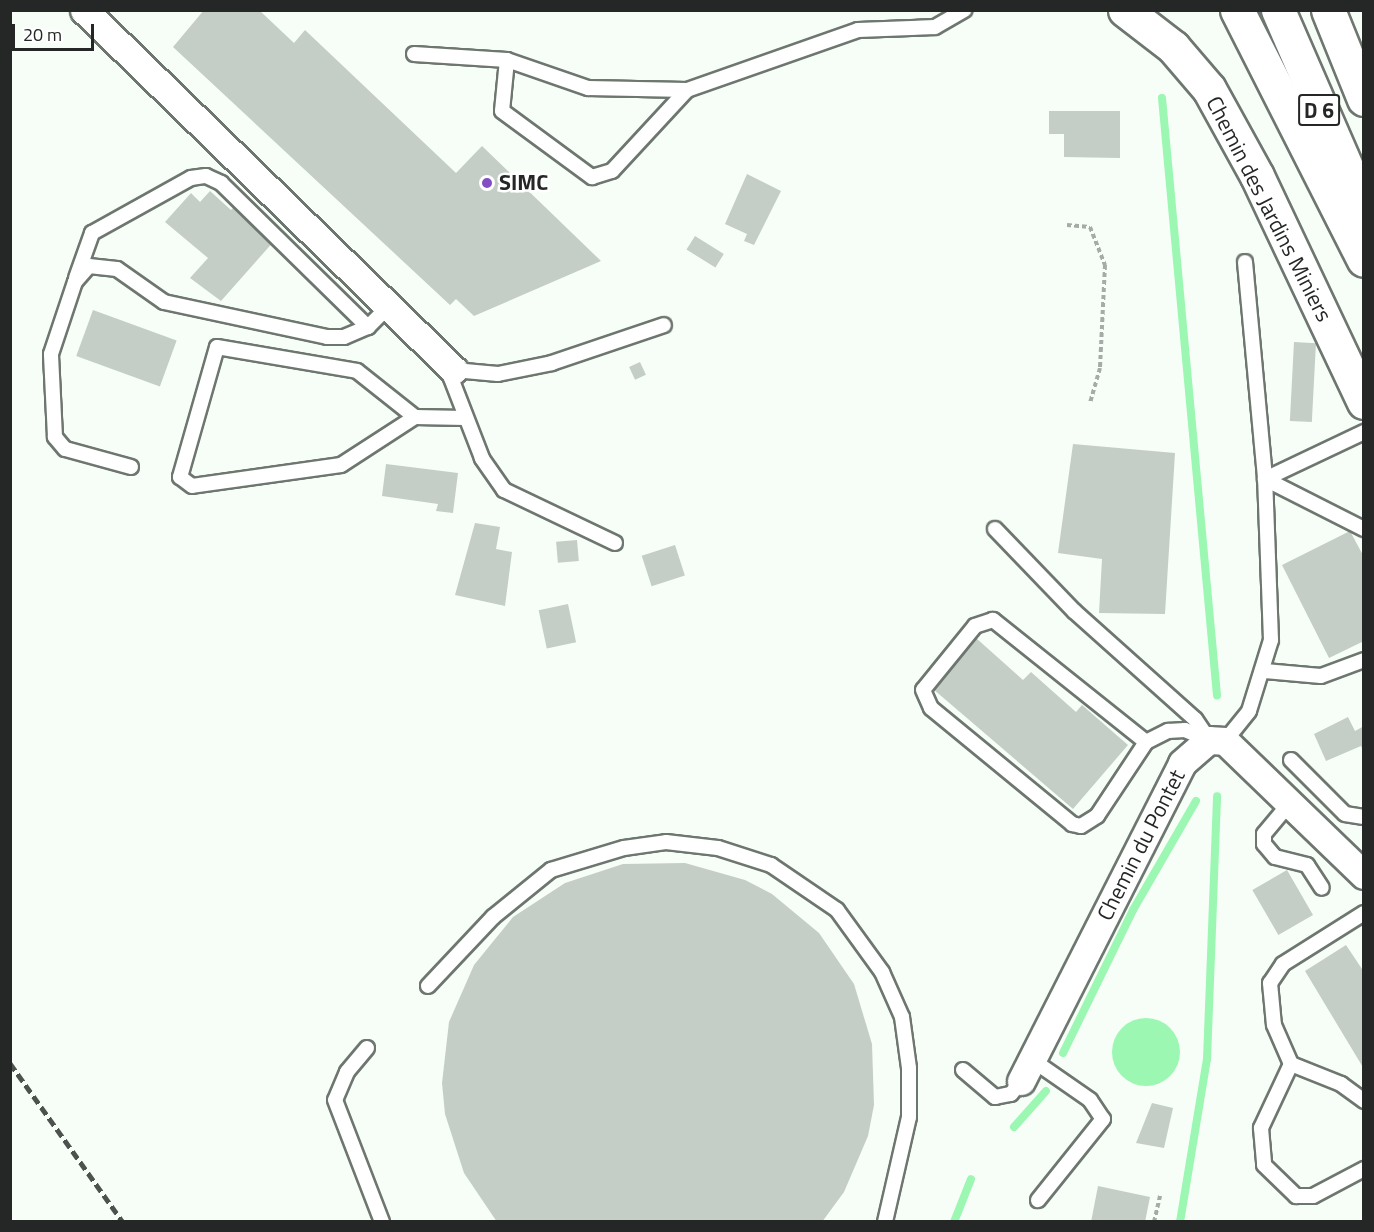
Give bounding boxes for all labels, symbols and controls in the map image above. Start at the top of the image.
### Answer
scale bar [15,12,98,50]
text: 20 m [23,21,62,48]
street label: Chemin des Jardins Miniers [1201,92,1337,326]
road number: D 6 [1298,92,1340,128]
place label: SIMC [499,170,548,196]
marker: SIMC [480,176,494,190]
street label: Chemin du Pontet [1092,765,1190,925]

